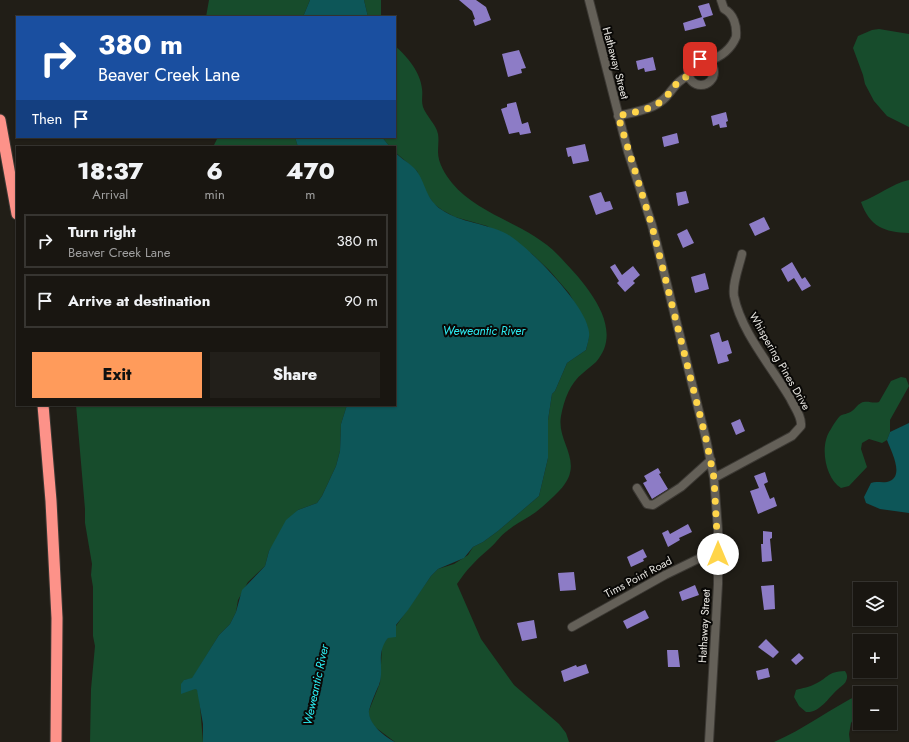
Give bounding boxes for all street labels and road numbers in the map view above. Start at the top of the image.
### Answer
street label: Hathaway Street [599,25,633,101]
street label: Whispering Pines Drive [745,309,815,413]
street label: Tims Point Road [601,552,675,602]
street label: Hathaway Street [694,588,714,663]

